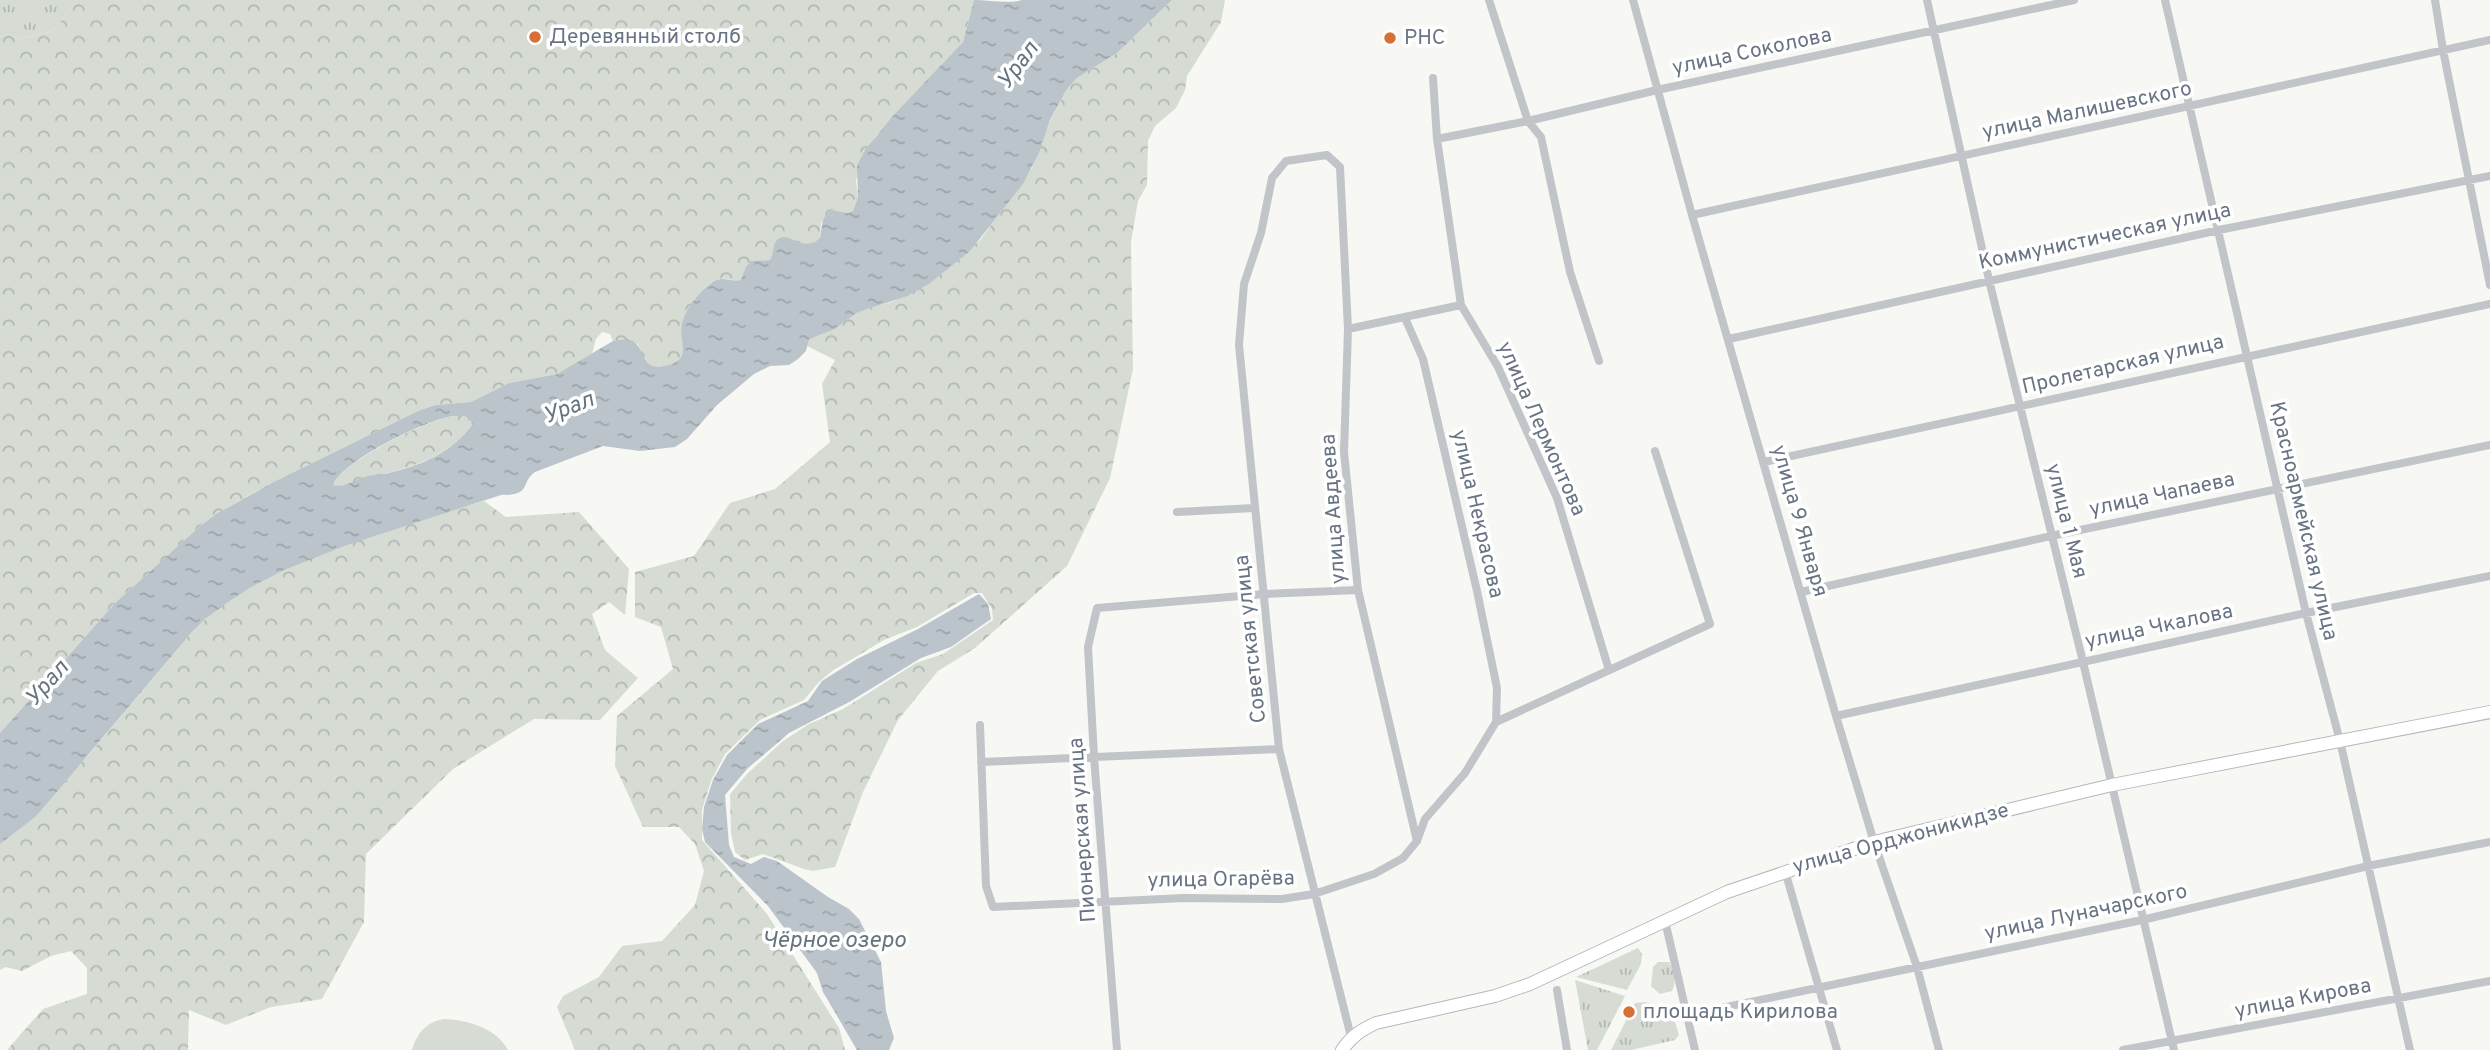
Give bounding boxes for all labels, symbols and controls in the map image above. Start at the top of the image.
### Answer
street label: улица Соколова [1670,22,1834,82]
place label: Деревянный столб [549,24,741,51]
place label: РНС [1404,25,1445,52]
marker: Деревянный столб [527,29,543,45]
marker: РНС [1382,30,1398,46]
water label: Урал [992,36,1047,95]
street label: улица Малишевского [1980,76,2194,146]
street label: Коммунистическая улица [1976,197,2234,277]
street label: Пролетарская улица [2019,329,2227,401]
street label: улица Лермонтова [1490,338,1592,520]
water label: Урал [540,386,599,432]
street label: Красноармейская улица [2262,399,2344,643]
street label: улица Некрасова [1444,427,1510,601]
street label: улица Авдеева [1315,433,1353,585]
street label: улица 9 Января [1764,442,1834,600]
street label: улица 1 Мая [2039,461,2093,581]
street label: улица Чапаева [2087,466,2237,524]
street label: Советская улица [1229,553,1273,725]
street label: улица Чкалова [2083,598,2235,656]
water label: Урал [20,655,77,713]
street label: Пионерская улица [1063,737,1103,923]
street label: улица Орджоникидзе [1790,797,2012,881]
street label: улица Огарёва [1147,865,1295,895]
street label: улица Луначарского [1982,878,2190,948]
water label: Чёрное озеро [762,927,906,956]
street label: улица Кирова [2232,973,2374,1025]
place label: площадь Кирилова [1643,999,1838,1026]
marker: площадь Кирилова [1621,1004,1637,1020]

